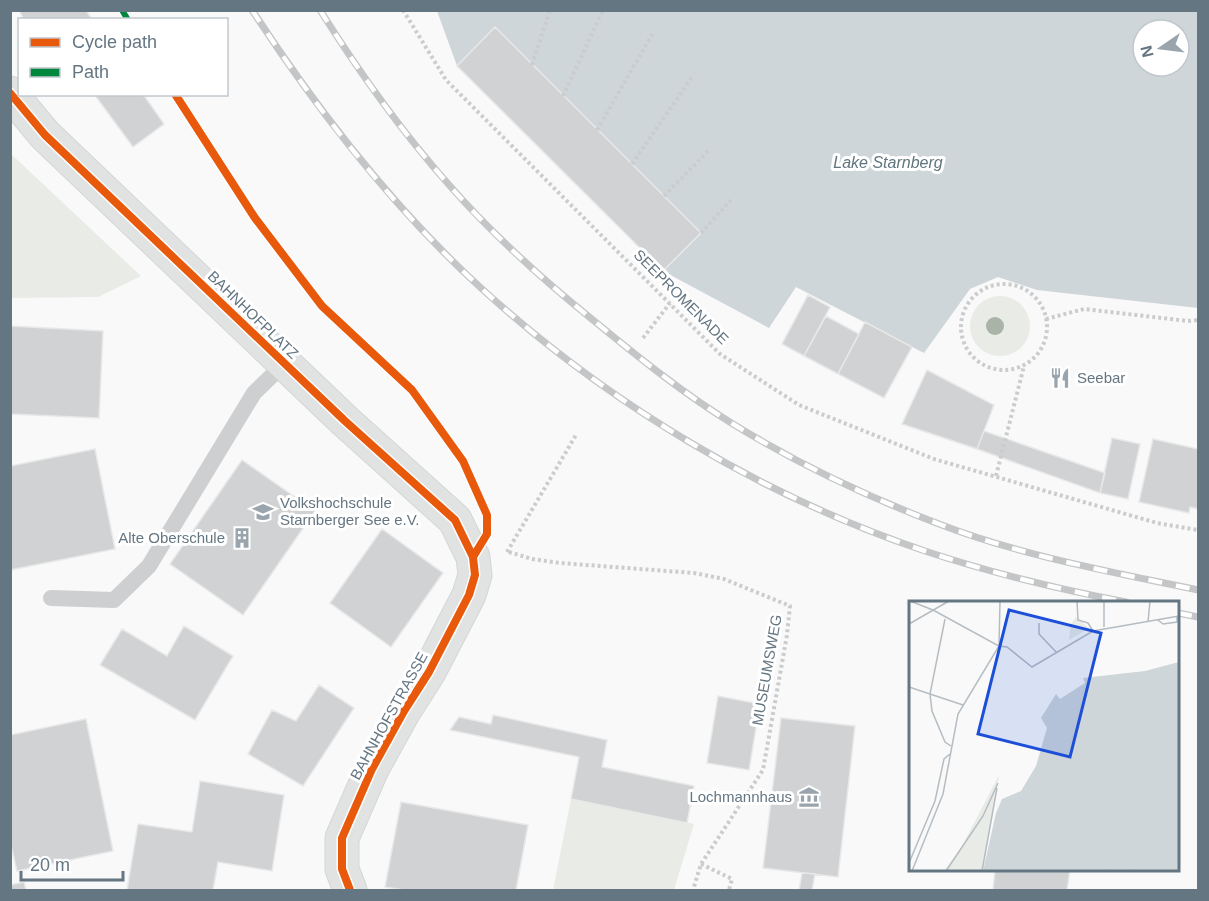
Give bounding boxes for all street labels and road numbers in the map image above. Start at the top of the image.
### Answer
street label: SEEPROMENADE [631,246,732,347]
street label: BAHNHOFPLATZ [205,267,302,362]
street label: MUSEUMSWEG [748,613,785,727]
street label: BAHNHOFSTRASSE [346,649,431,783]

